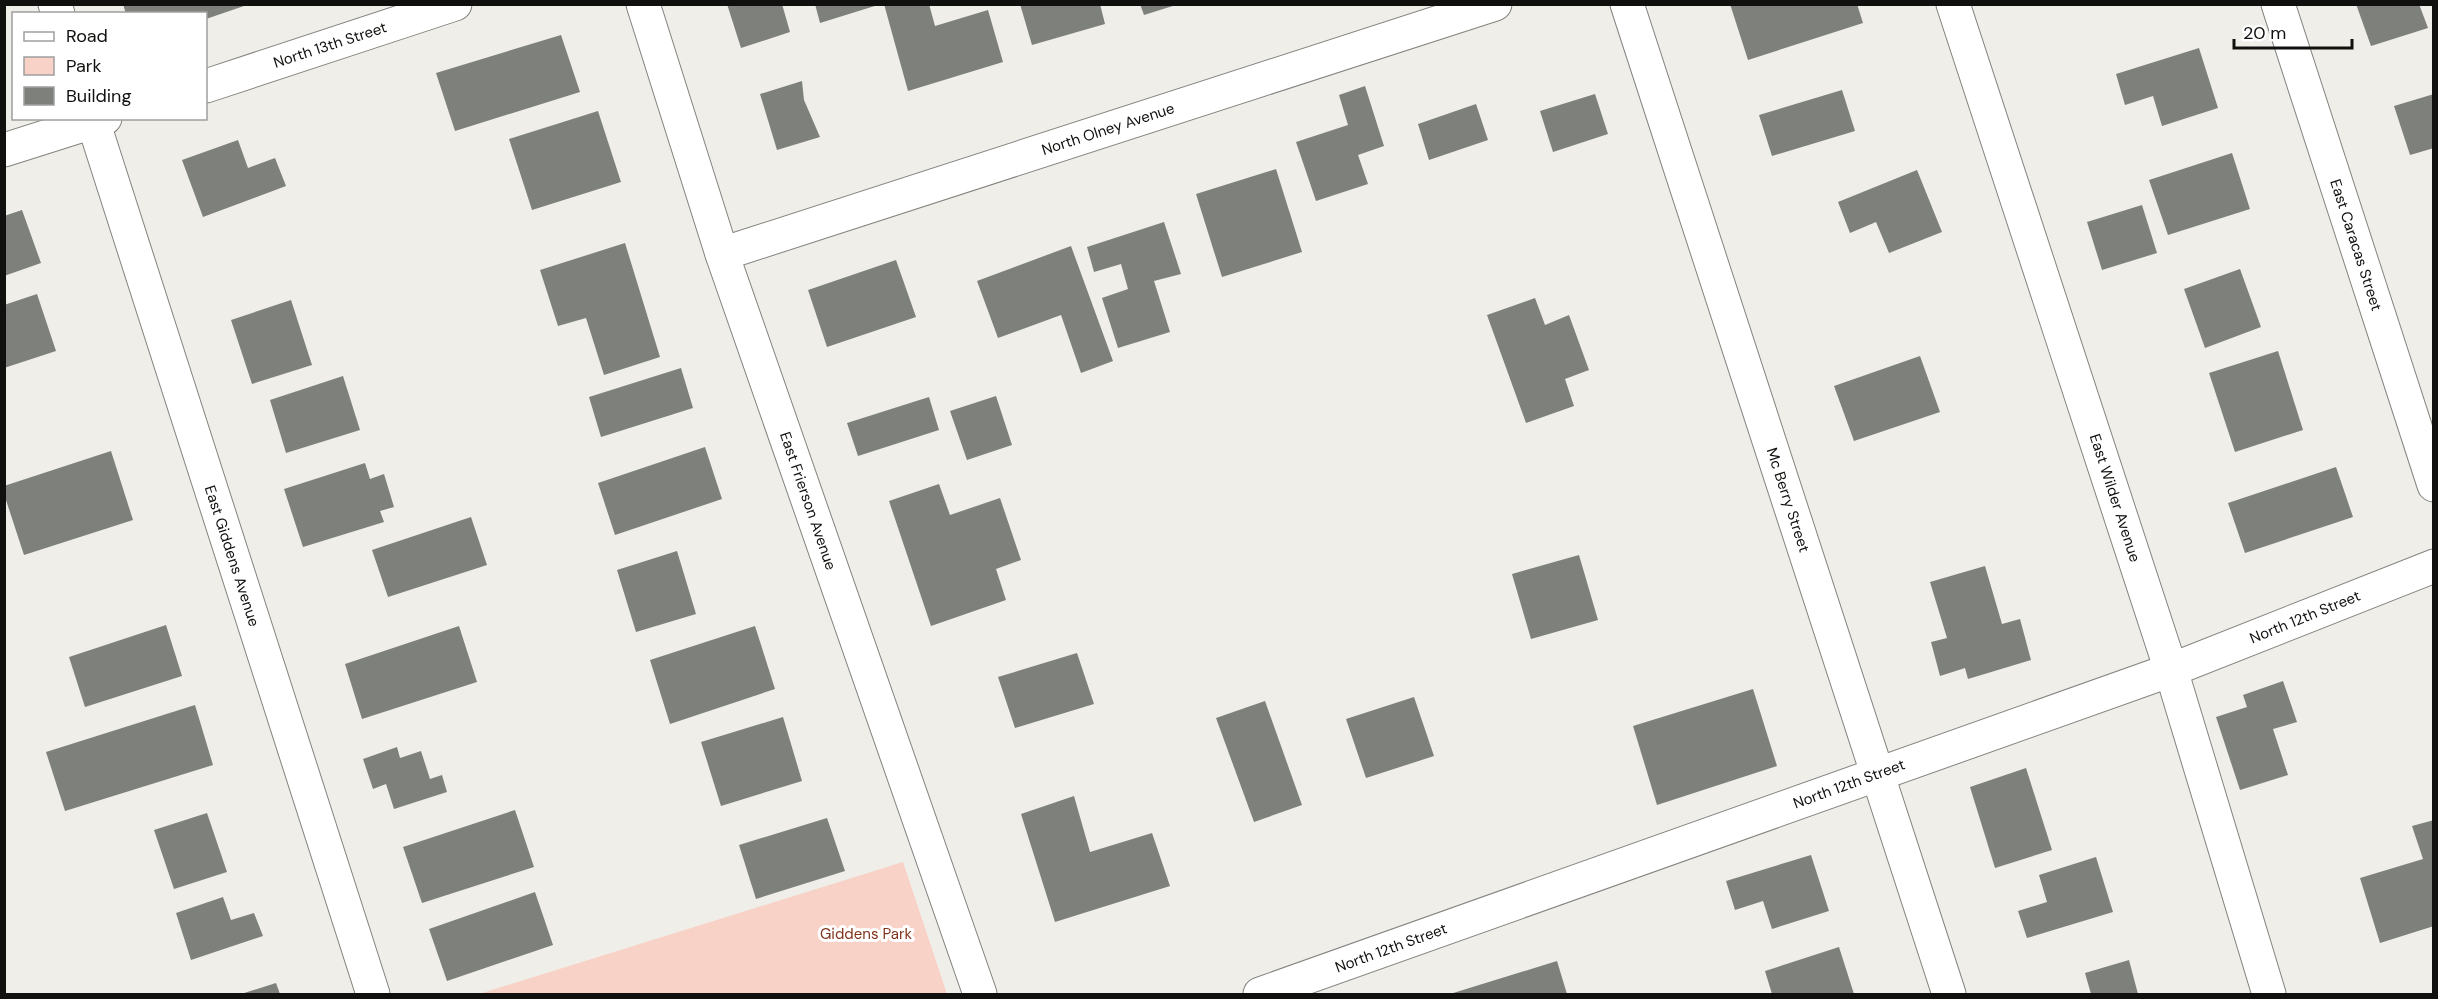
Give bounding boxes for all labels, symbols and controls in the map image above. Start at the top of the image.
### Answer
legend [12,12,207,120]
scale bar [2234,12,2352,50]
street label: North 13th Street [271,17,389,73]
text: 20 m [2243,21,2286,45]
text: Road [66,24,108,48]
text: Park [66,54,102,78]
text: Building [66,84,131,108]
street label: North Olney Avenue [1039,98,1177,160]
street label: East Caracas Street [2325,177,2387,313]
street label: East Frierson Avenue [775,429,841,573]
street label: East Wilder Avenue [2085,431,2145,565]
street label: Mc Berry Street [1762,445,1814,555]
street label: East Giddens Avenue [200,483,264,629]
street label: North 12th Street [2247,586,2363,648]
street label: North 12th Street [1790,754,1908,814]
street label: North 12th Street [1332,918,1450,978]
park label: Giddens Park [820,924,912,944]

